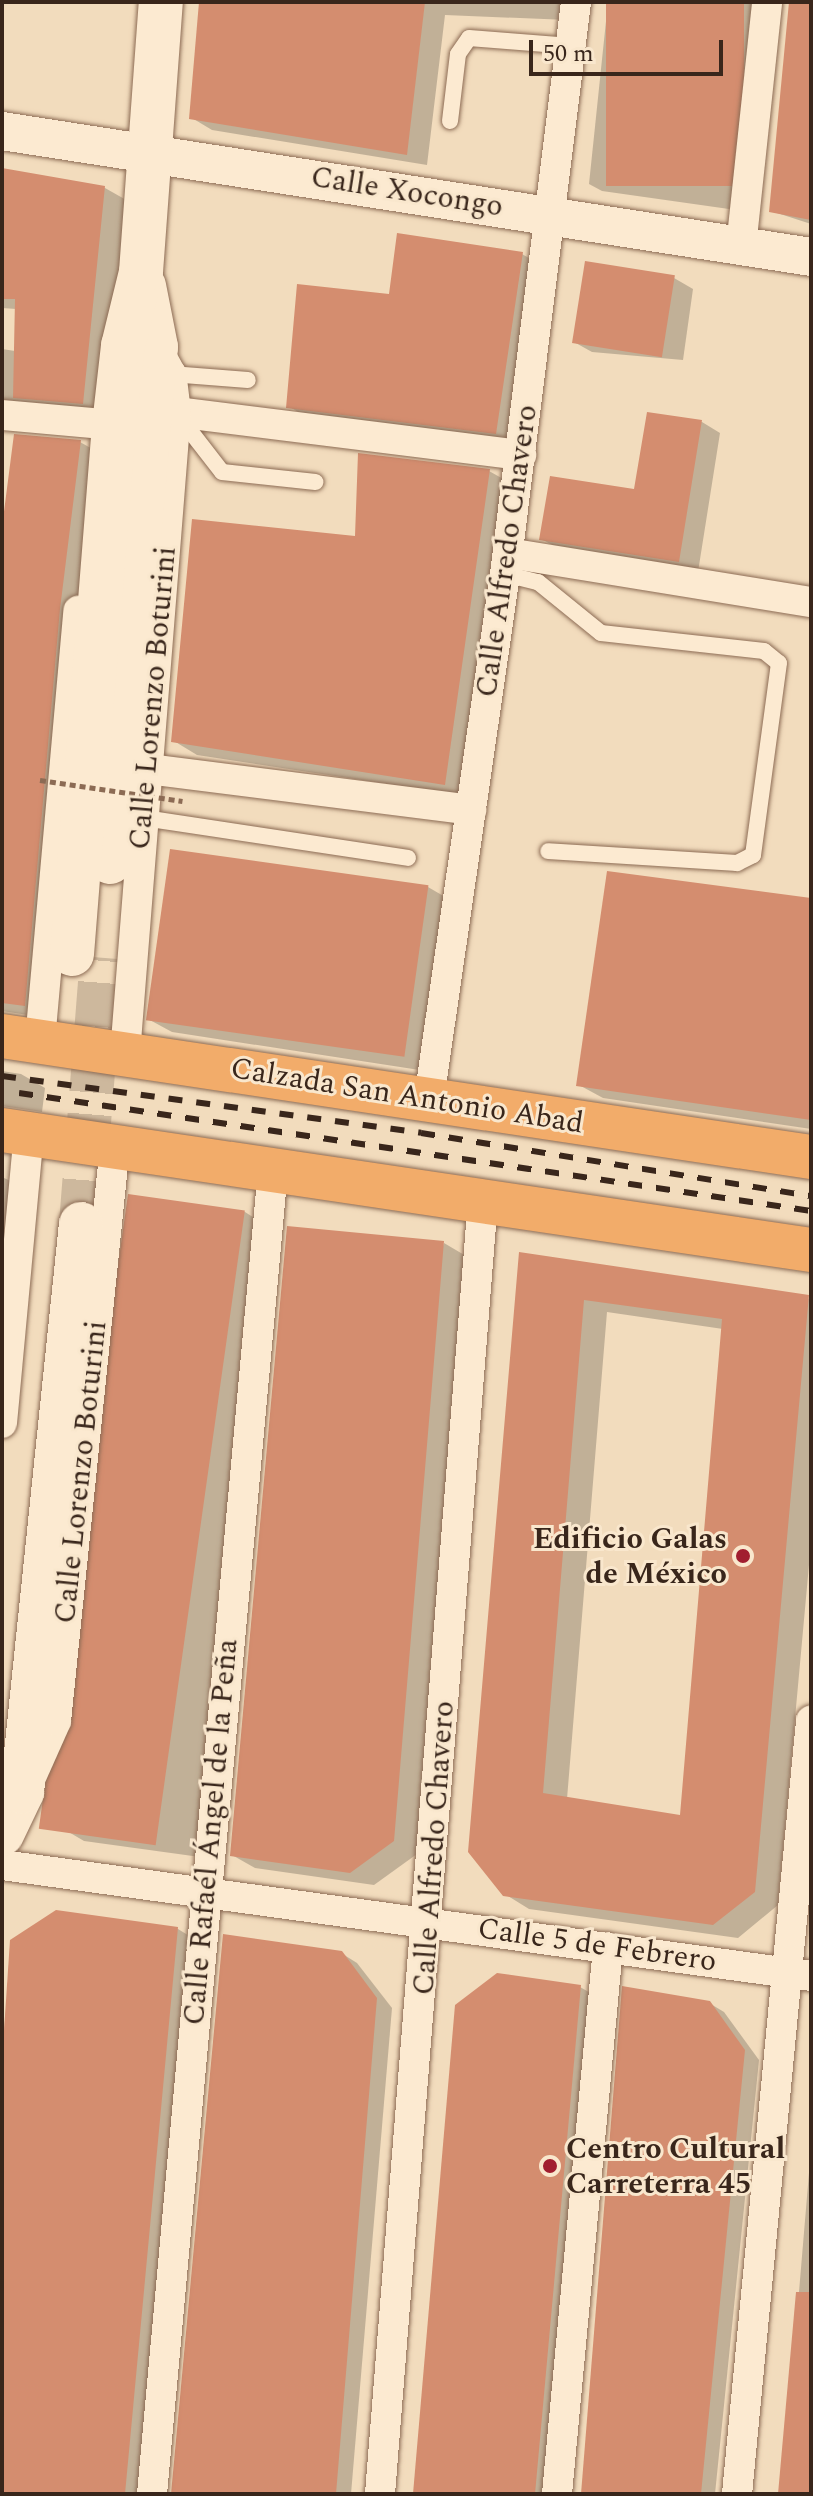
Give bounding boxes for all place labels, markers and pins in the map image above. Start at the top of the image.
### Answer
place label: Edificio Galas de México [533,1521,727,1592]
marker: Edificio Galas de México [734,1547,752,1565]
place label: Centro Cultural Carreterra 45 [566,2131,785,2202]
marker: Centro Cultural Carreterra 45 [541,2157,559,2175]

